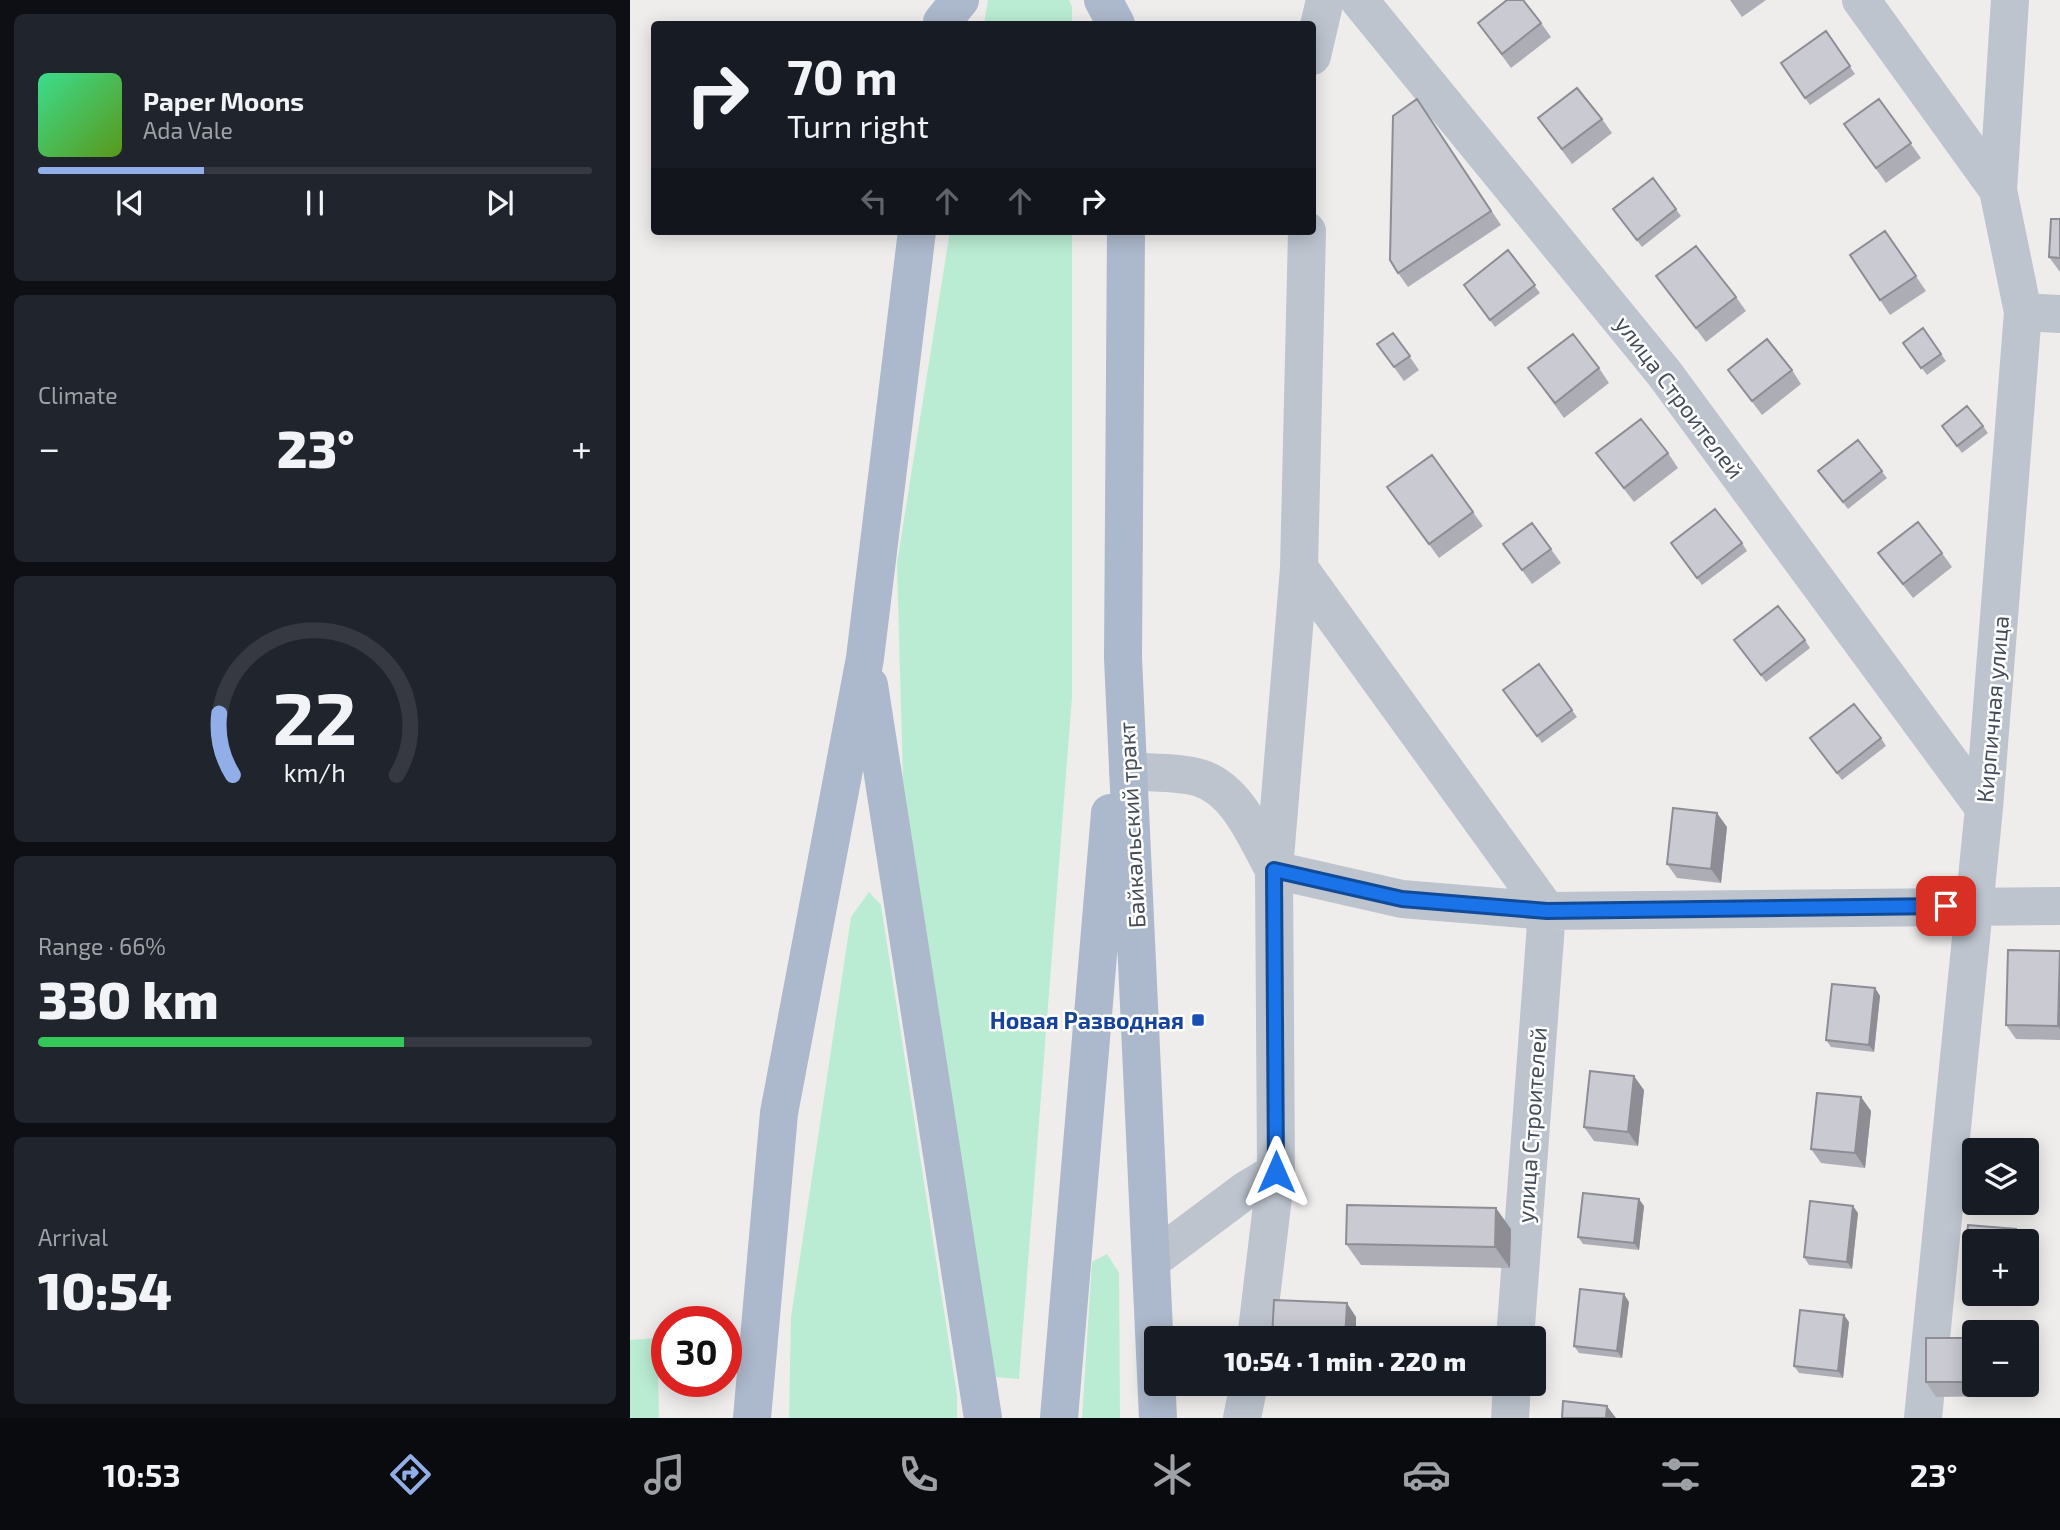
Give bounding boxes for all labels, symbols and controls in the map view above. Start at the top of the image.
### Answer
text: 70 m [787,46,898,105]
icon: right [672,49,763,140]
text: Paper Moons [143,85,304,116]
text: Turn right [787,106,929,144]
text: Ada Vale [143,116,233,144]
icon: left [855,182,893,220]
icon: ahead [928,182,966,220]
icon: ahead [1001,182,1039,220]
icon: right [1074,182,1112,220]
icon: previous [111,184,149,222]
icon: pause [296,184,334,222]
icon: next [481,184,519,222]
street label: улица Строителей [1609,310,1750,484]
text: Climate [38,381,118,409]
text: 23° [277,416,355,478]
text: − [38,424,60,470]
text: + [571,424,592,470]
street label: Кирпичная улица [1970,614,2015,804]
text: 22 [273,672,357,760]
street label: Байкальский тракт [1112,721,1150,929]
text: km/h [284,757,346,787]
pin [1916,876,1976,936]
icon: arrive [1927,887,1965,925]
text: Range · 66% [38,932,166,960]
text: 330 km [38,967,219,1029]
place label: Новая Разводная [990,1006,1184,1034]
marker: Новая Разводная [1190,1012,1206,1028]
street label: улица Строителей [1510,1026,1553,1224]
position arrow [1239,1135,1313,1209]
map controls [1962,1138,2039,1397]
button: layers [1962,1138,2039,1215]
text: Arrival [38,1223,108,1251]
button: + [1962,1229,2039,1306]
text: 10:54 [38,1258,172,1320]
speed limit sign: 30 [651,1306,742,1397]
button: − [1962,1320,2039,1397]
text: 10:54 · 1 min · 220 m [1224,1345,1466,1376]
icon: directions [386,1450,435,1499]
icon: music [640,1450,689,1499]
icon: phone [894,1450,943,1499]
icon: climate [1148,1450,1197,1499]
icon: car [1402,1450,1451,1499]
icon: filters [1656,1450,1705,1499]
text: 10:53 [103,1455,181,1493]
text: 23° [1910,1455,1957,1493]

